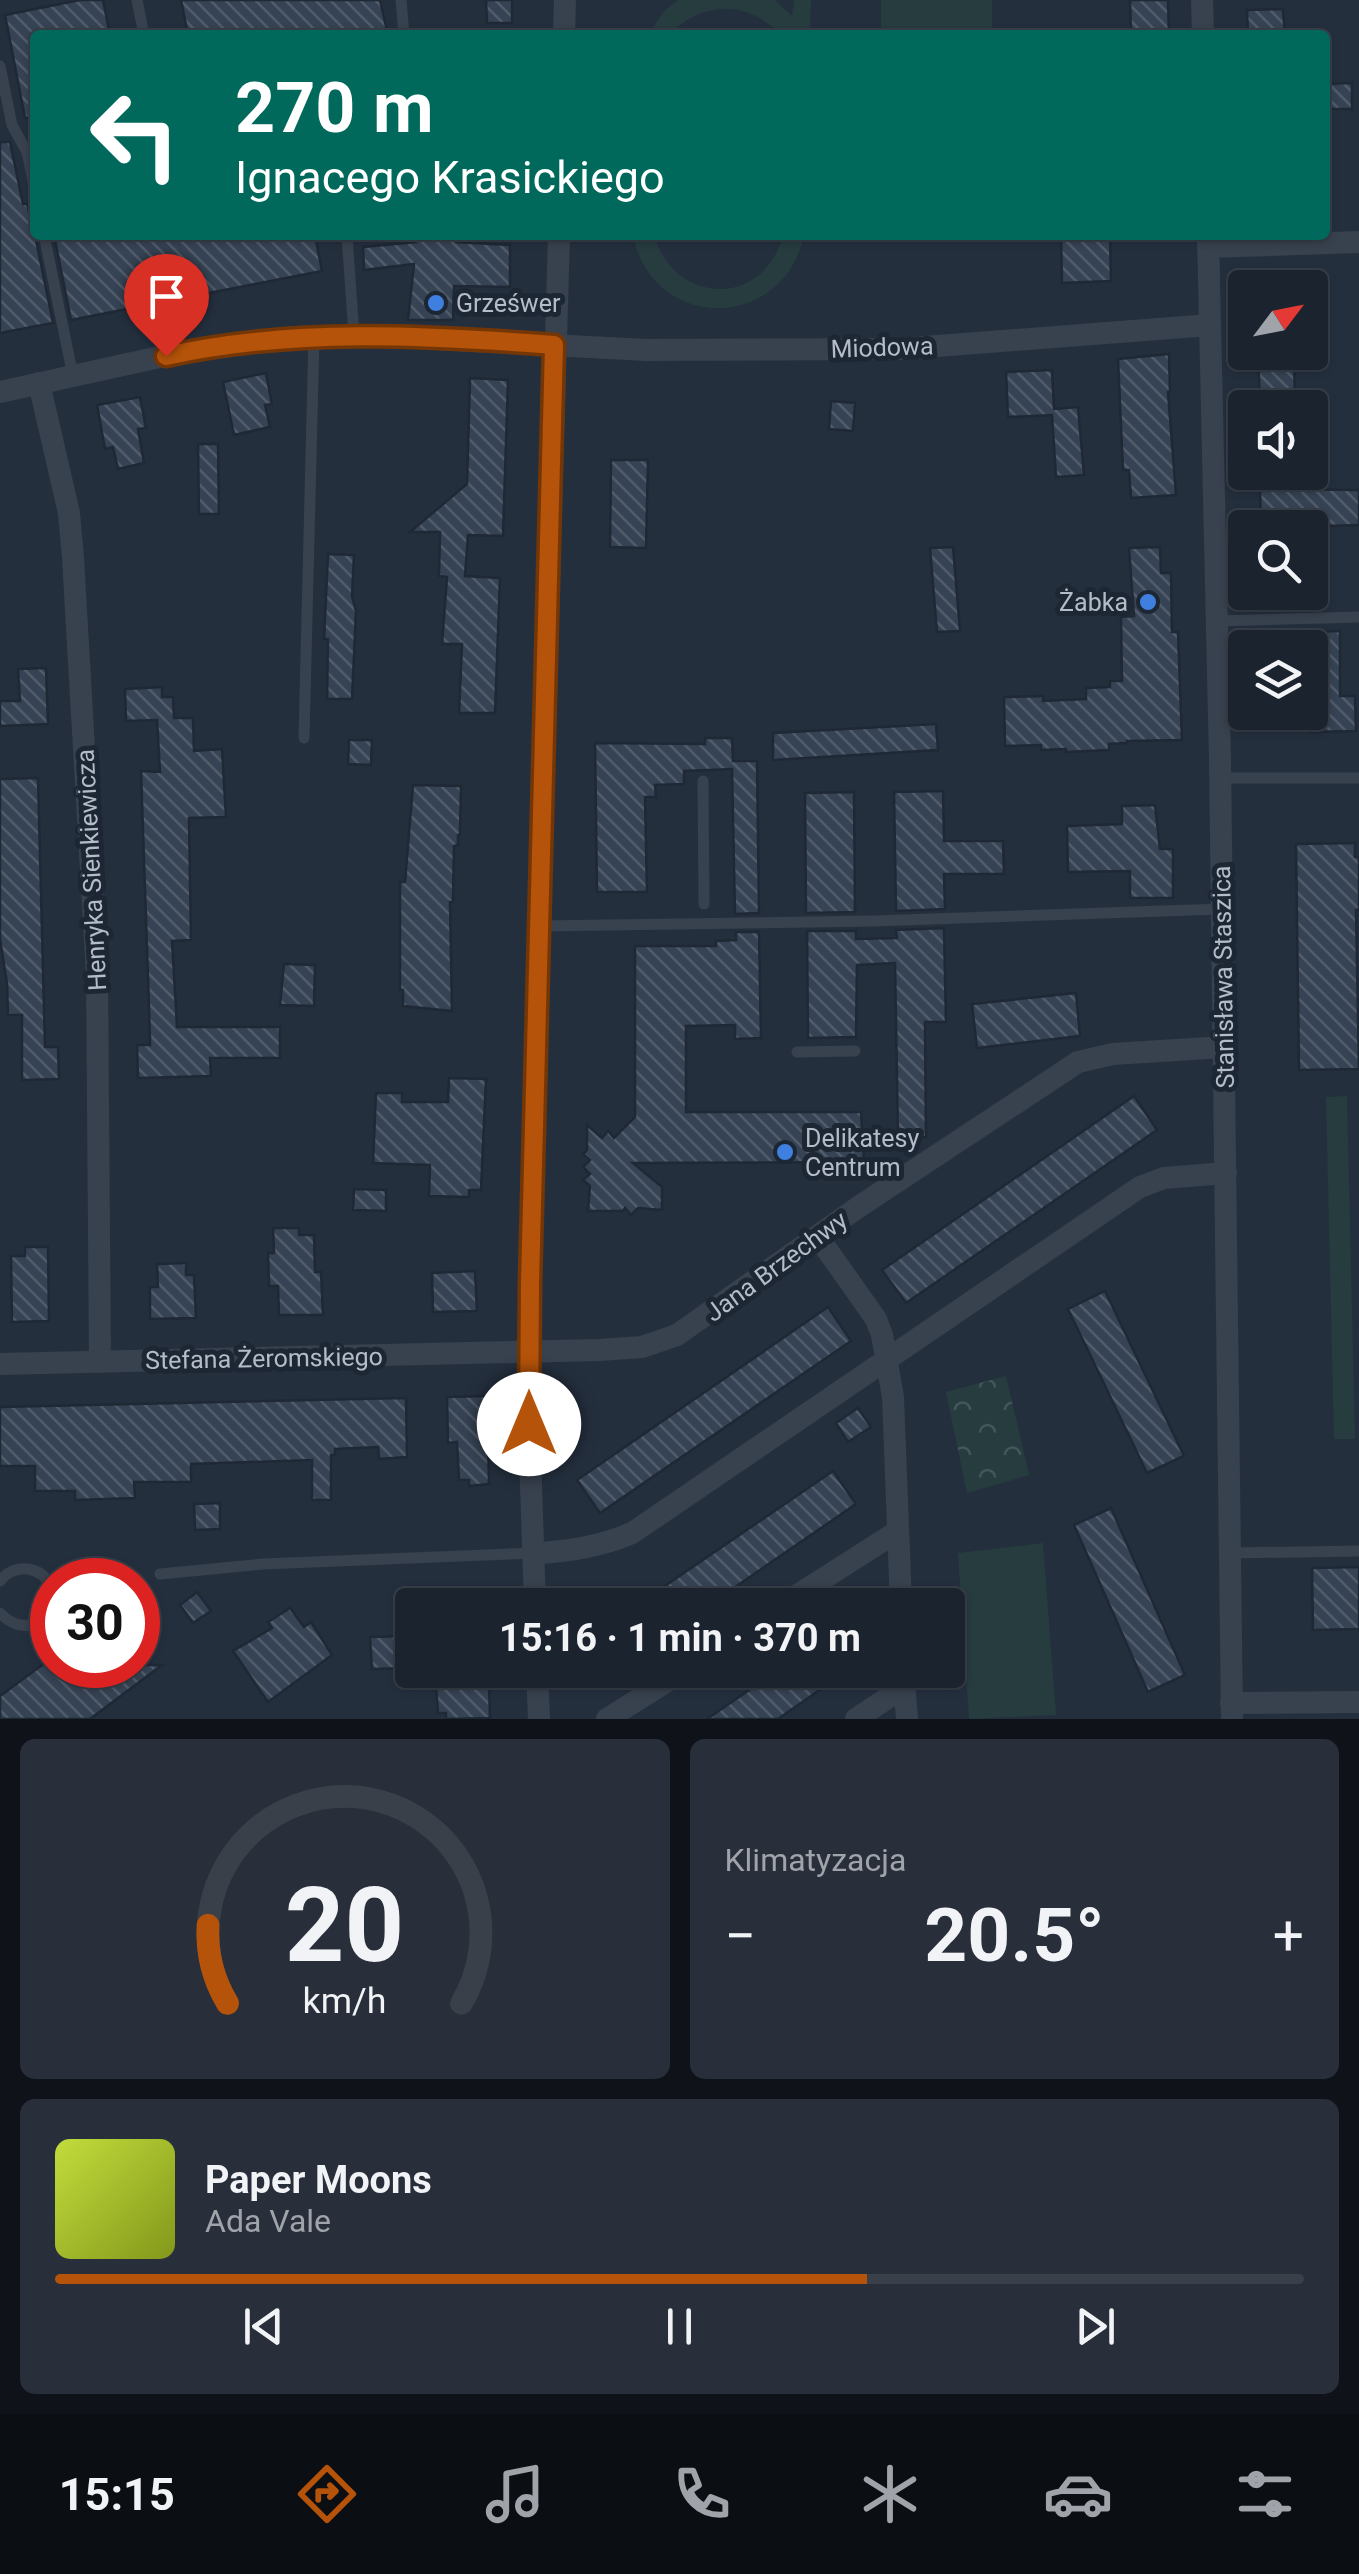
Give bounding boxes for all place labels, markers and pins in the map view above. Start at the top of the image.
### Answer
pin [124,254,209,357]
place label: Grześwer [456,289,561,318]
marker: Grześwer [425,292,447,314]
place label: Żabka [1059,588,1128,617]
marker: Żabka [1137,591,1159,613]
place label: Delikatesy Centrum [805,1124,919,1182]
marker: Delikatesy Centrum [774,1141,796,1163]

